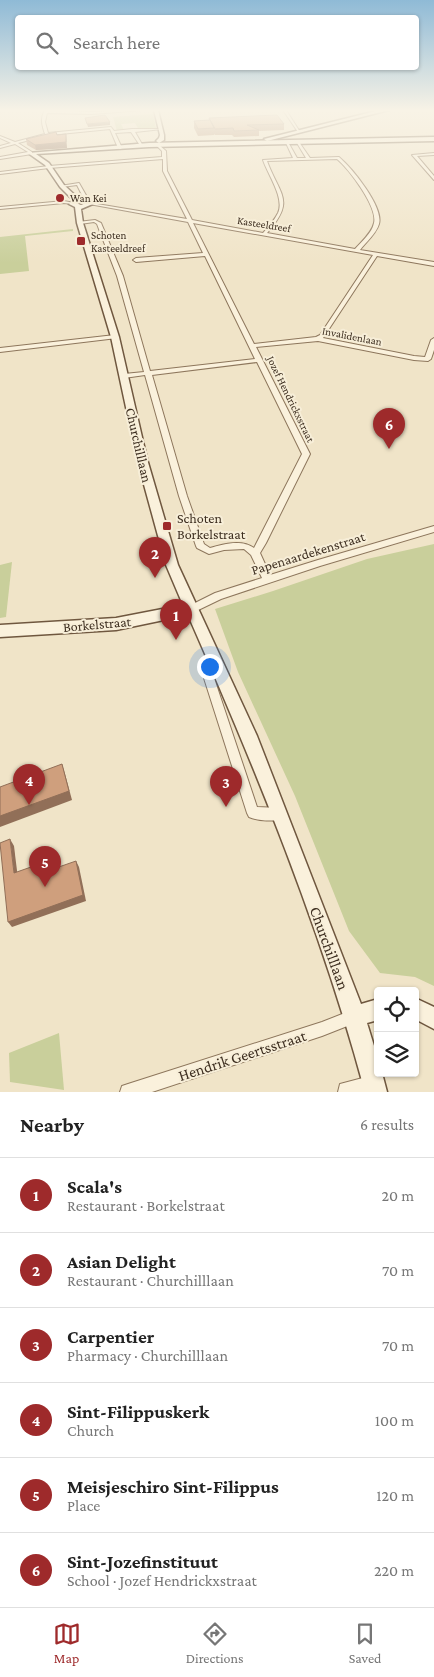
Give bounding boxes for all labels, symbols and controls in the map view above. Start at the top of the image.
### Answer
search box [15,15,419,70]
icon: search [33,29,61,57]
text: Search here [73,32,160,53]
marker: Wan Kei [54,192,66,204]
place label: Wan Kei [70,192,107,204]
street label: Kasteeldreef [236,214,292,234]
place label: Schoten Kasteeldreef [91,229,146,254]
marker: Schoten Kasteeldreef [75,235,87,247]
street label: Invalidenlaan [321,324,383,348]
street label: Jozef Hendrickxstraat [264,353,317,445]
street label: Churchilllaan [123,406,155,484]
pin: 6 [373,408,405,449]
place label: Schoten Borkelstraat [177,510,246,542]
marker: Schoten Borkelstraat [161,520,173,532]
street label: Papenaardekenstraat [249,528,367,578]
pin: 2 [139,537,171,578]
pin: 1 [160,599,192,640]
street label: Borkelstraat [62,613,132,635]
your location [197,654,223,680]
pin: 4 [13,764,45,805]
pin: 3 [210,766,242,807]
pin: 5 [29,846,61,887]
street label: Churchilllaan [307,904,353,992]
map controls [374,987,419,1077]
button: locate [374,987,419,1032]
street label: Hendrik Geertsstraat [176,1027,309,1084]
button: layers [374,1032,419,1077]
text: Nearby [20,1113,84,1137]
text: 6 results [360,1116,414,1133]
text: Scala's [67,1176,122,1197]
text: 1 [33,1187,39,1204]
text: 20 m [381,1187,414,1204]
text: Restaurant · Borkelstraat [67,1197,225,1214]
text: Asian Delight [67,1251,176,1272]
text: 2 [32,1262,40,1279]
text: 70 m [382,1262,414,1279]
text: Restaurant · Churchilllaan [67,1272,234,1289]
text: Carpentier [67,1326,154,1347]
text: 3 [32,1337,40,1354]
text: 70 m [382,1337,414,1354]
text: Pharmacy · Churchilllaan [67,1347,228,1364]
text: Sint-Filippuskerk [67,1401,209,1422]
text: 4 [32,1412,40,1429]
text: 100 m [375,1412,414,1429]
text: Church [67,1422,114,1439]
text: Meisjeschiro Sint-Filippus [67,1476,279,1497]
text: 5 [32,1487,40,1504]
text: 120 m [376,1487,414,1504]
text: Place [67,1497,100,1514]
text: Sint-Jozefinstituut [67,1551,218,1572]
text: 6 [32,1562,40,1579]
text: 220 m [374,1562,414,1579]
text: School · Jozef Hendrickxstraat [67,1572,257,1589]
tab: Map [53,1620,81,1666]
tab: Directions [186,1620,244,1666]
tab: Saved [349,1620,381,1666]

